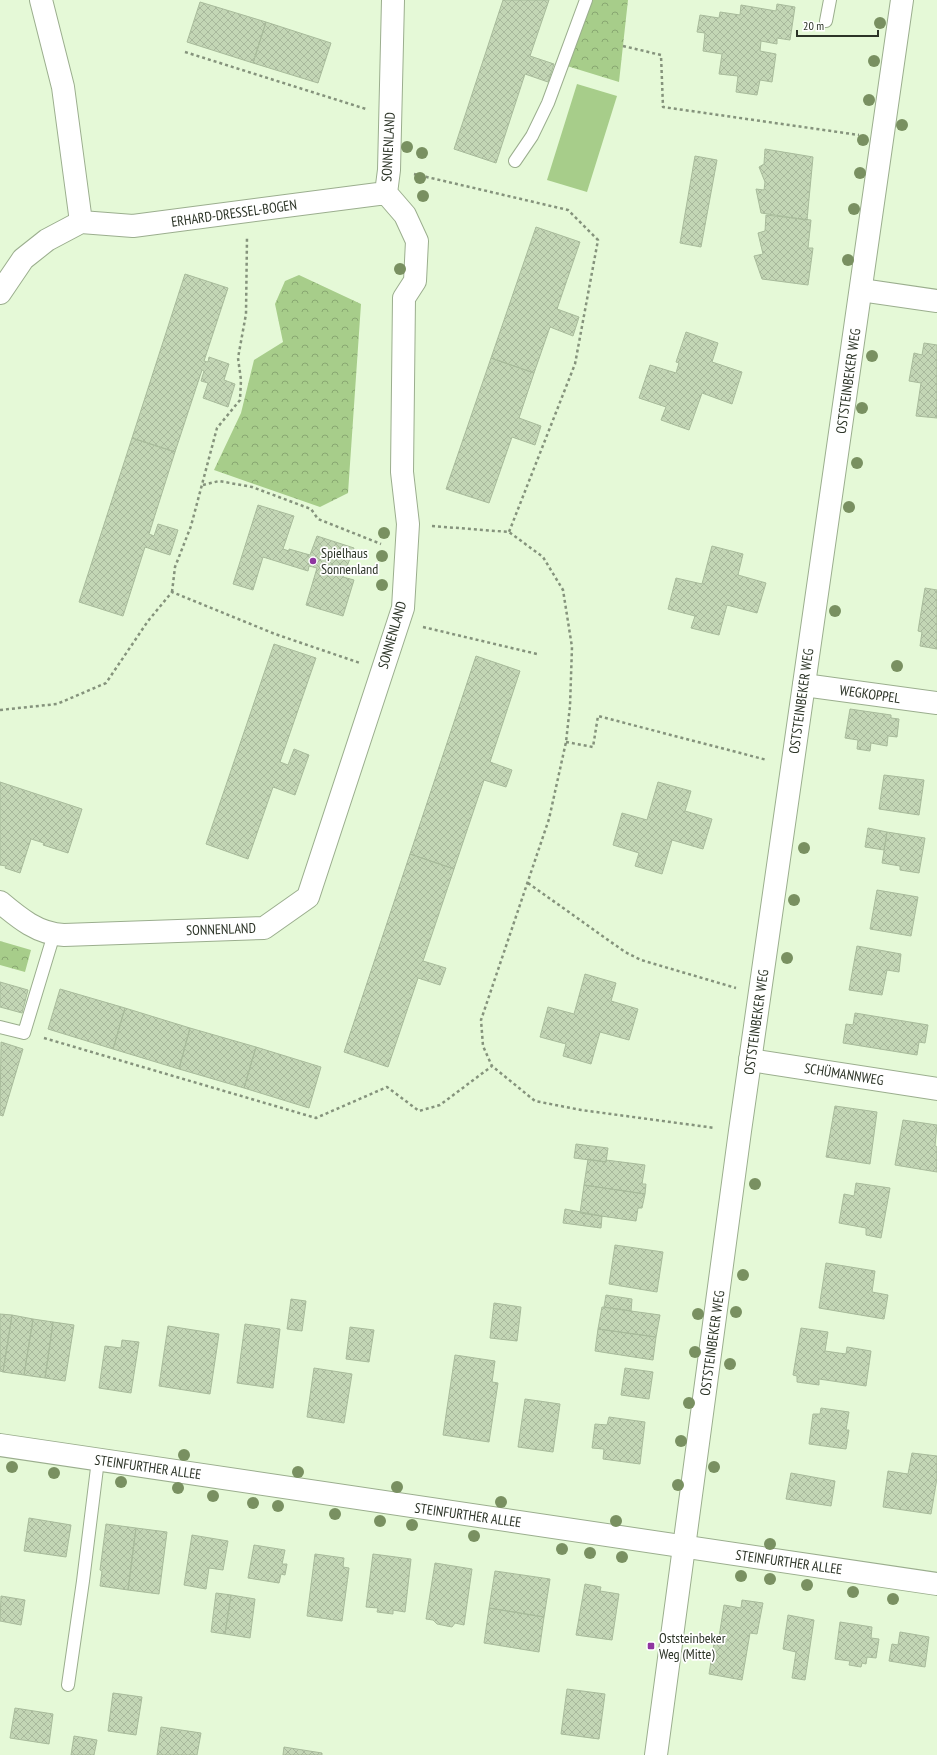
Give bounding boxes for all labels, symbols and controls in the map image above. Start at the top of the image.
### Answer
scale bar [797,12,878,38]
text: 20 m [803,18,824,33]
street label: SONNENLAND [377,112,399,182]
street label: ERHARD-DRESSEL-BOGEN [170,195,298,231]
street label: OSTSTEINBEKER WEG [832,327,864,435]
place label: Spielhaus Sonnenland [321,544,378,578]
marker: Spielhaus Sonnenland [308,556,318,566]
street label: SONNENLAND [374,599,410,671]
street label: OSTSTEINBEKER WEG [785,647,817,755]
street label: WEGKOPPEL [839,681,902,707]
street label: SONNENLAND [186,919,256,939]
street label: OSTSTEINBEKER WEG [740,968,772,1076]
street label: SCHÜMANNWEG [803,1059,885,1089]
street label: OSTSTEINBEKER WEG [696,1289,728,1397]
street label: STEINFURTHER ALLEE [94,1451,202,1483]
street label: STEINFURTHER ALLEE [414,1499,522,1531]
street label: STEINFURTHER ALLEE [735,1546,843,1578]
place label: Oststeinbeker Weg (Mitte) [659,1629,726,1663]
marker: Oststeinbeker Weg (Mitte) [646,1641,656,1651]

